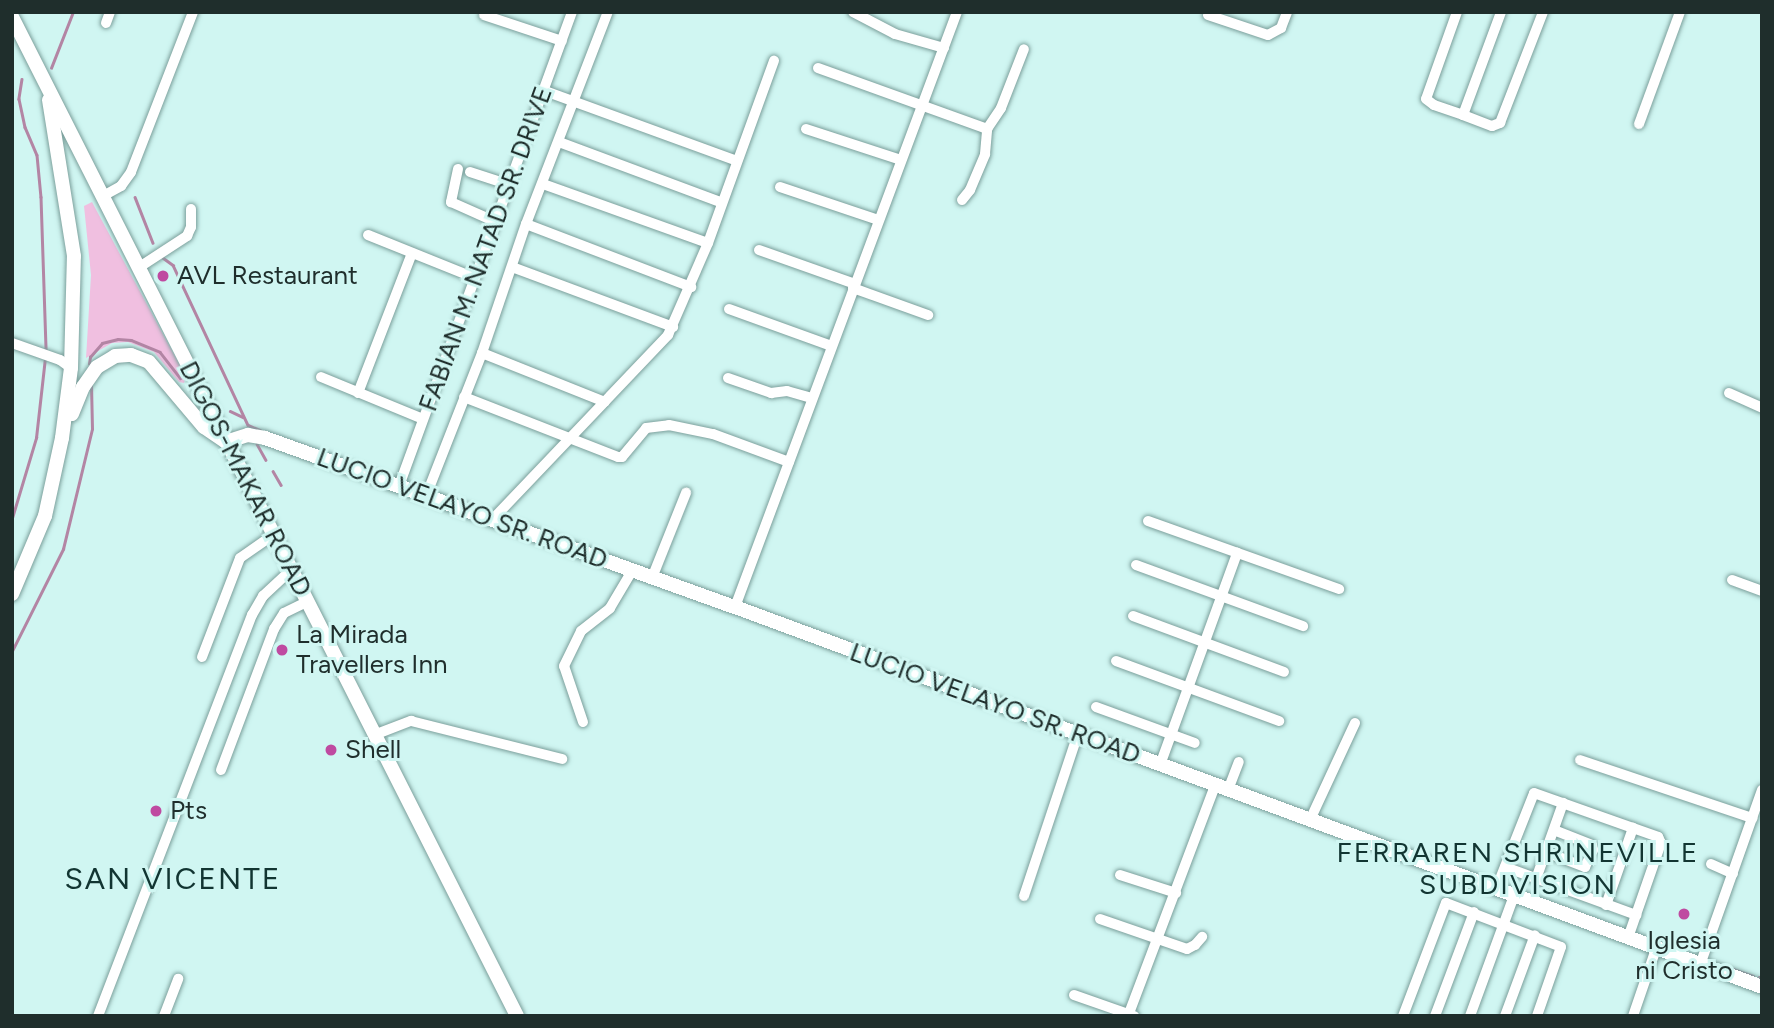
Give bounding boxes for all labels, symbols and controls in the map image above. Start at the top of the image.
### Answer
street label: FABIAN M. NATAD SR. DRIVE [413,82,559,416]
place label: AVL Restaurant [177,260,358,292]
marker: AVL Restaurant [155,268,171,284]
street label: DIGOS-MAKAR ROAD [172,356,318,602]
street label: LUCIO VELAYO SR. ROAD [312,442,612,576]
place label: La Mirada Travellers Inn [296,619,447,680]
street label: LUCIO VELAYO SR. ROAD [845,637,1145,771]
marker: La Mirada Travellers Inn [274,642,290,658]
place label: Shell [345,734,401,766]
marker: Shell [323,742,339,758]
place label: Pts [170,795,207,827]
marker: Pts [148,803,164,819]
district label: FERRAREN SHRINEVILLE SUBDIVISION [1339,835,1697,901]
district label: SAN VICENTE [66,861,280,897]
marker: Iglesia ni Cristo [1676,906,1692,922]
place label: Iglesia ni Cristo [1635,925,1733,986]

